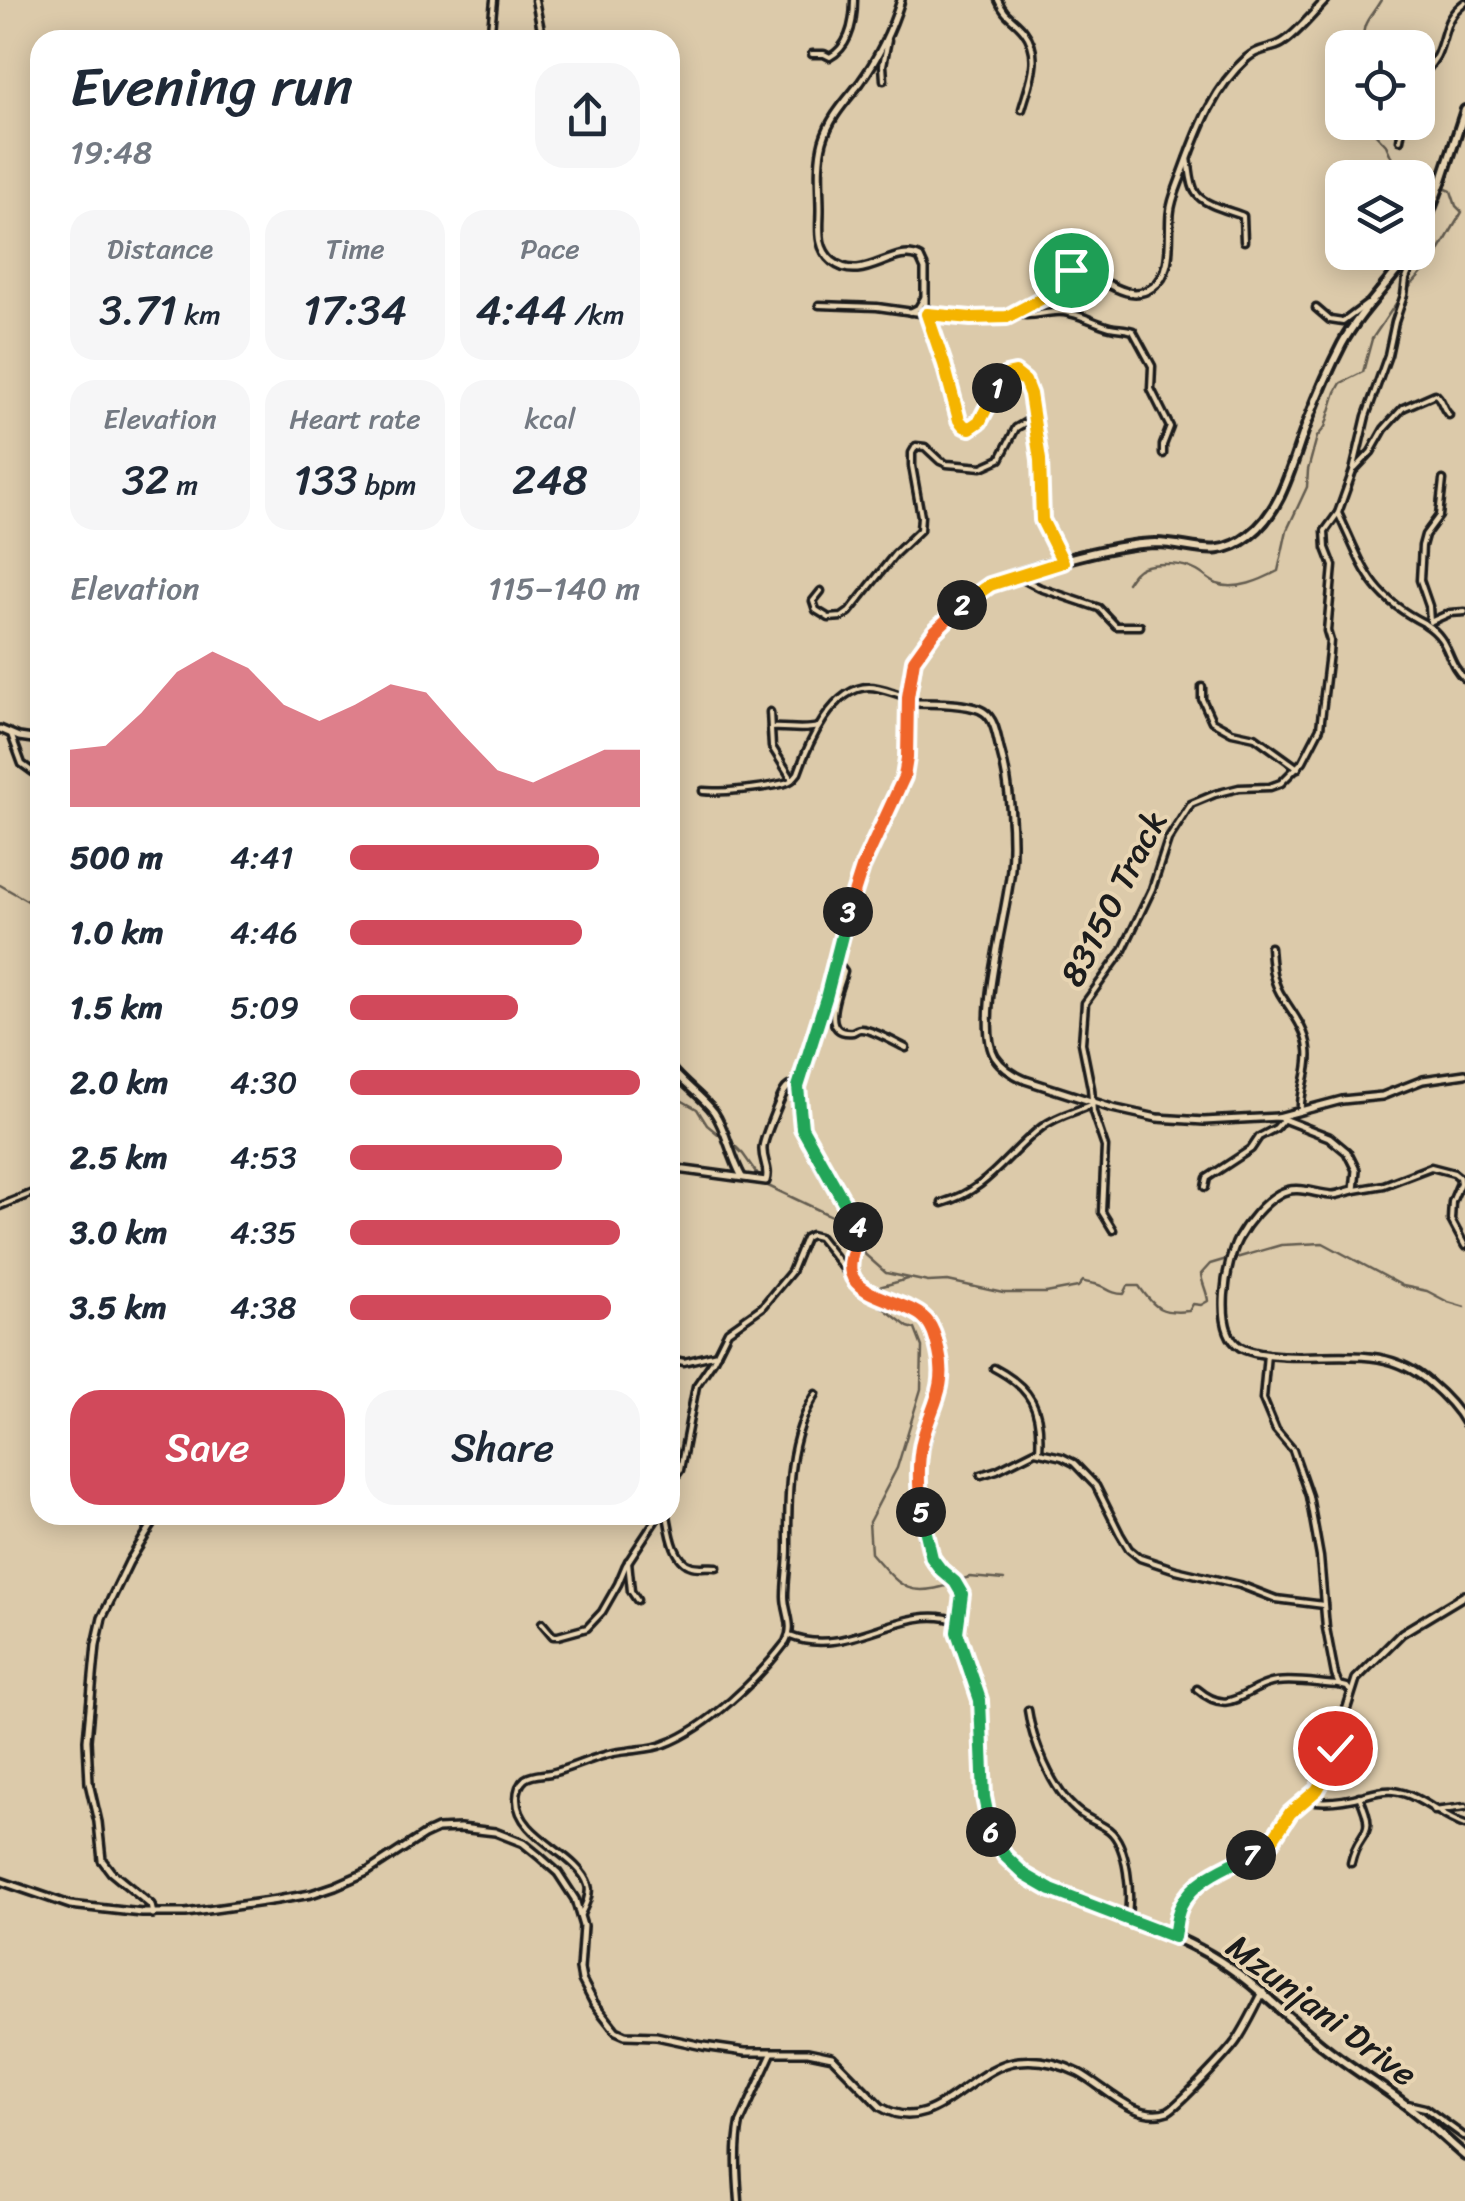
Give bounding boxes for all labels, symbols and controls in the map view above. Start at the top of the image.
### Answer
map controls [1325,30,1435,270]
button: locate [1325,30,1435,140]
text: Evening run [70,38,353,135]
button: share [535,63,640,168]
text: 19:48 [70,124,152,181]
button: layers [1325,160,1435,270]
text: Distance [107,224,213,273]
text: Time [325,224,385,273]
text: Pace [520,224,580,273]
pin [1029,228,1114,313]
icon: arrive [1044,243,1099,298]
text: 3.71 [99,273,177,347]
text: 17:34 [303,273,407,347]
text: 4:44 [476,273,567,347]
text: km [177,290,221,339]
text: /km [567,290,624,339]
pin: 1 [972,363,1022,413]
text: 1 [991,363,1003,412]
text: Elevation [103,394,217,443]
text: Heart rate [289,394,421,443]
text: kcal [525,394,575,443]
text: 32 [122,443,169,517]
text: 133 [293,443,358,517]
text: 248 [512,443,588,517]
text: m [169,460,198,509]
text: bpm [358,460,417,509]
text: Elevation [70,560,200,617]
text: 115–140 m [488,560,640,617]
pin: 2 [937,580,987,630]
text: 2 [954,580,970,629]
street label: 83150 Track [1042,798,1184,998]
text: 500 m [70,829,163,886]
text: 4:41 [230,829,293,886]
pin: 3 [823,887,873,937]
text: 3 [840,887,856,936]
text: 1.0 km [70,904,164,961]
text: 4:46 [230,904,298,961]
text: 1.5 km [70,979,163,1036]
text: 5:09 [230,979,299,1036]
text: 2.0 km [70,1054,168,1111]
text: 4:30 [230,1054,297,1111]
text: 2.5 km [70,1129,168,1186]
text: 4:53 [230,1129,297,1186]
pin: 4 [833,1202,883,1252]
text: 4 [849,1202,867,1251]
text: 3.0 km [70,1204,167,1261]
text: 4:35 [230,1204,297,1261]
text: 3.5 km [70,1279,167,1336]
text: 4:38 [230,1279,297,1336]
button: Save [70,1390,345,1505]
button: Share [365,1390,640,1505]
pin: 5 [896,1487,946,1537]
text: 5 [912,1487,930,1536]
pin [1293,1706,1378,1791]
icon: check [1308,1721,1363,1776]
pin: 6 [966,1807,1016,1857]
text: 6 [983,1807,999,1856]
pin: 7 [1226,1830,1276,1880]
text: 7 [1243,1830,1259,1879]
street label: Mzunjani Drive [1213,1917,1431,2103]

